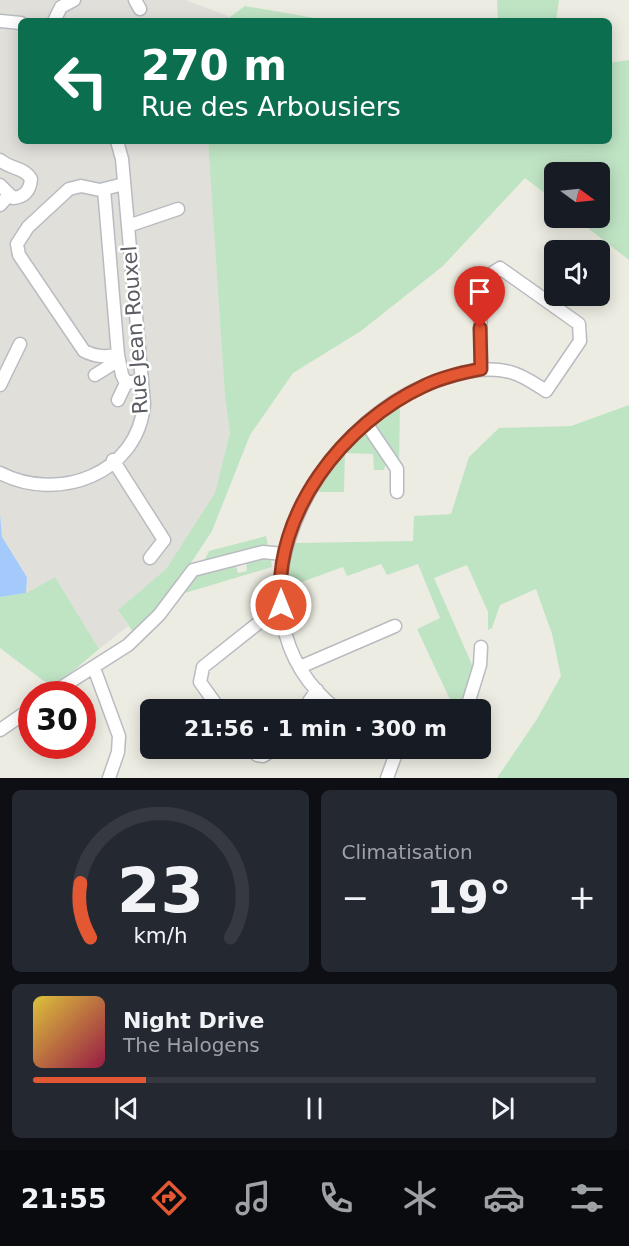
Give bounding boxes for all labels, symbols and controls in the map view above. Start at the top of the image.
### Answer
text: 270 m [141,41,287,90]
icon: left [42,42,120,120]
text: Rue des Arbousiers [141,91,401,122]
north arrow [544,162,610,228]
map controls [544,162,610,306]
button: sound [544,240,610,306]
street label: Rue Jean Rouxel [117,245,153,415]
pin [454,266,505,328]
icon: arrive [463,275,496,308]
position arrow [249,573,313,637]
speed limit sign: 30 [18,681,96,759]
text: 21:56 · 1 min · 300 m [184,716,447,741]
text: Climatisation [342,840,473,864]
text: 23 [117,854,204,927]
text: 19° [426,871,511,924]
text: − [342,878,369,917]
text: + [568,878,596,917]
text: km/h [133,923,187,948]
text: Night Drive [123,1008,264,1033]
text: The Halogens [123,1033,260,1057]
icon: previous [110,1092,143,1125]
icon: pause [298,1092,331,1125]
icon: next [486,1092,519,1125]
icon: directions [148,1177,190,1219]
icon: music [232,1177,274,1219]
icon: phone [315,1177,357,1219]
icon: climate [399,1177,441,1219]
icon: car [483,1177,525,1219]
icon: filters [566,1177,608,1219]
text: 21:55 [21,1183,107,1214]

